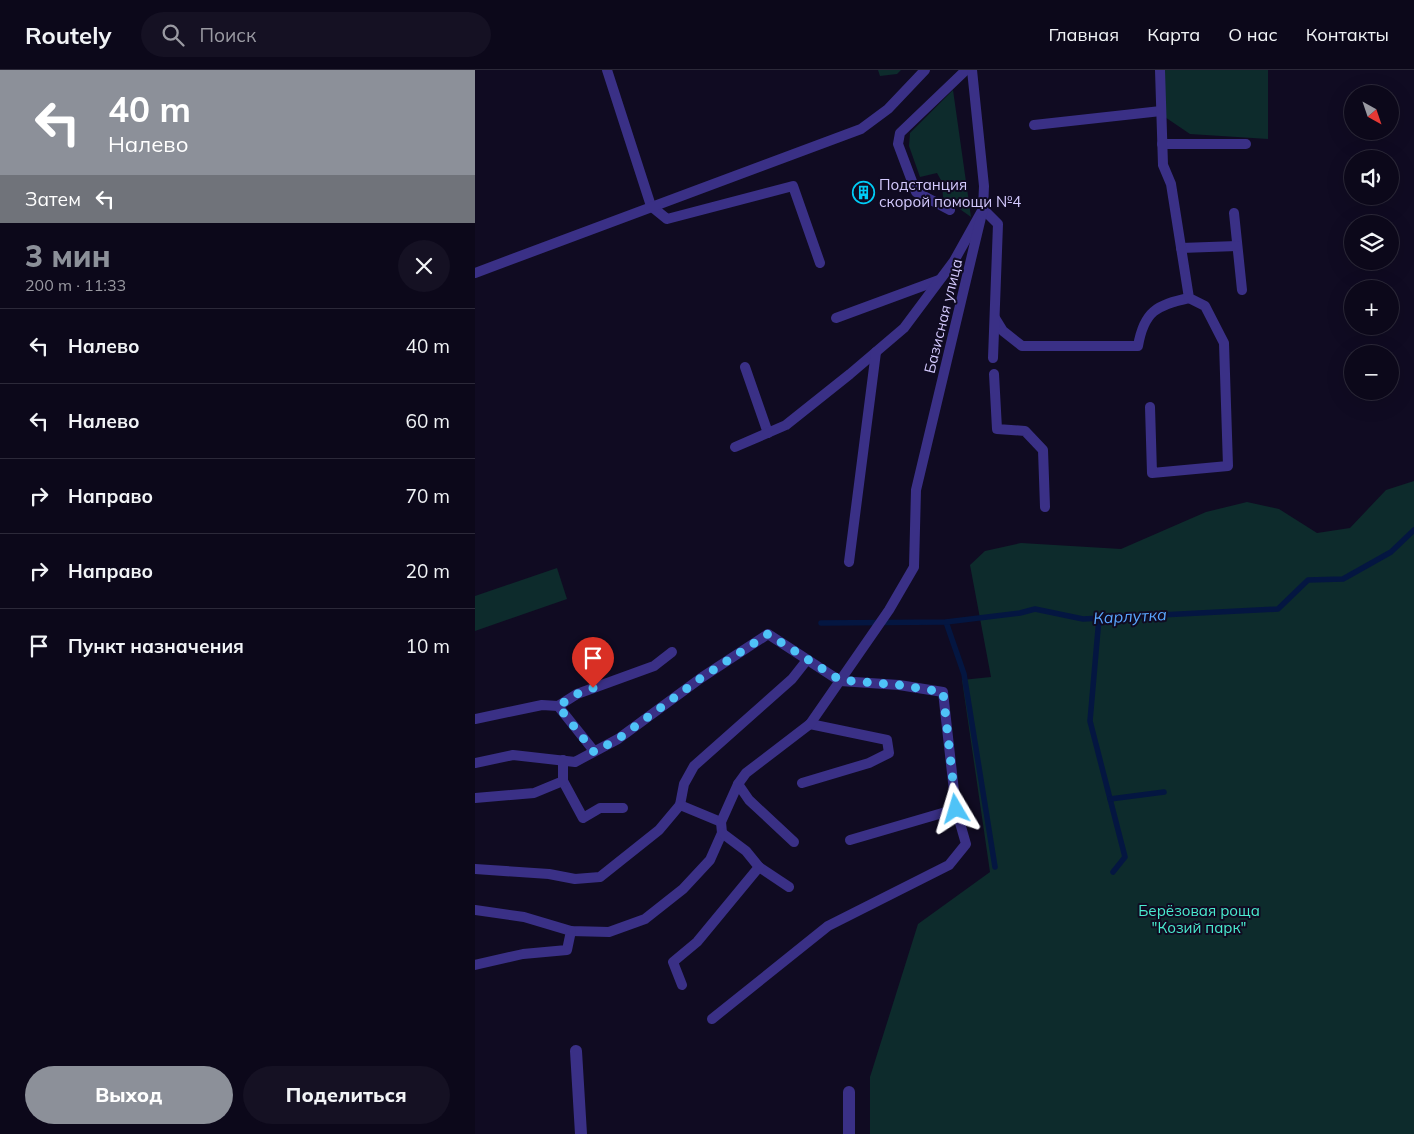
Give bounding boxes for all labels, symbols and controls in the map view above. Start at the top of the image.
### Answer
search box [141,12,491,57]
text: Routely [25,20,111,50]
icon: search [159,21,187,49]
text: Поиск [199,23,256,47]
text: Главная [1049,23,1119,46]
text: Карта [1147,23,1200,46]
text: О нас [1228,23,1278,46]
text: Контакты [1306,23,1389,46]
north arrow [1344,85,1399,140]
map controls [1344,85,1399,400]
text: 40 m [108,87,191,131]
icon: left [25,90,90,155]
text: Налево [108,130,188,158]
button: sound [1344,150,1399,205]
place label: Подстанция скорой помощи №4 [879,175,1021,211]
building icon: Подстанция скорой помощи №4 [851,181,875,205]
icon: left [91,185,119,213]
text: Затем [25,187,81,211]
button: layers [1344,215,1399,270]
text: 3 мин [25,237,111,275]
button: close [398,240,450,292]
street label: Базисная улица [920,257,966,375]
text: 200 m · 11:33 [25,275,126,295]
button: + [1344,280,1399,335]
icon: left [25,332,53,360]
text: Налево [68,334,140,358]
text: 40 m [406,334,450,358]
button: − [1344,345,1399,400]
icon: left [25,407,53,435]
text: Налево [68,409,140,433]
text: 60 m [406,409,450,433]
icon: right [25,482,53,510]
text: Направо [68,484,153,508]
text: 70 m [406,484,450,508]
icon: right [25,557,53,585]
text: Направо [68,559,153,583]
text: 20 m [406,559,450,583]
water label: Карлутка [1093,604,1168,628]
icon: arrive [25,632,53,660]
text: Пункт назначения [68,634,244,658]
text: 10 m [406,634,450,658]
pin [572,637,614,688]
icon: arrive [579,644,607,672]
position arrow [929,782,981,834]
park label: Берёзовая роща "Козий парк" [1138,901,1260,937]
button: Выход [25,1066,233,1124]
button: Поделиться [243,1066,450,1124]

